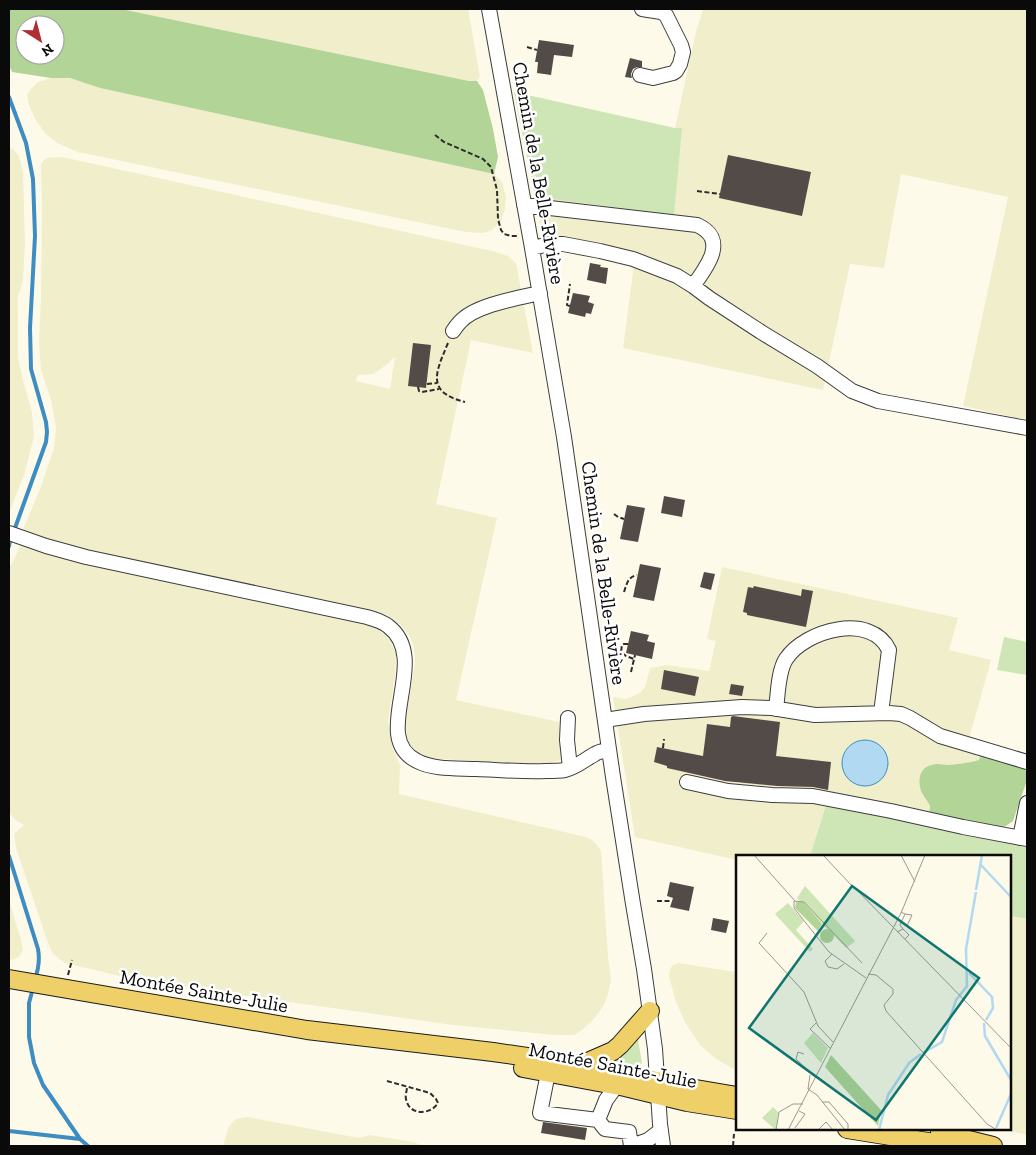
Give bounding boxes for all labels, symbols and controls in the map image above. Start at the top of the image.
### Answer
north arrow [15,15,65,65]
text: N [38,40,57,60]
street label: Chemin de la Belle-Rivière [508,60,570,286]
street label: Chemin de la Belle-Rivière [576,460,632,686]
inset map [736,855,1011,1130]
street label: Montée Sainte-Julie [118,964,290,1018]
street label: Montée Sainte-Julie [527,1037,699,1093]

